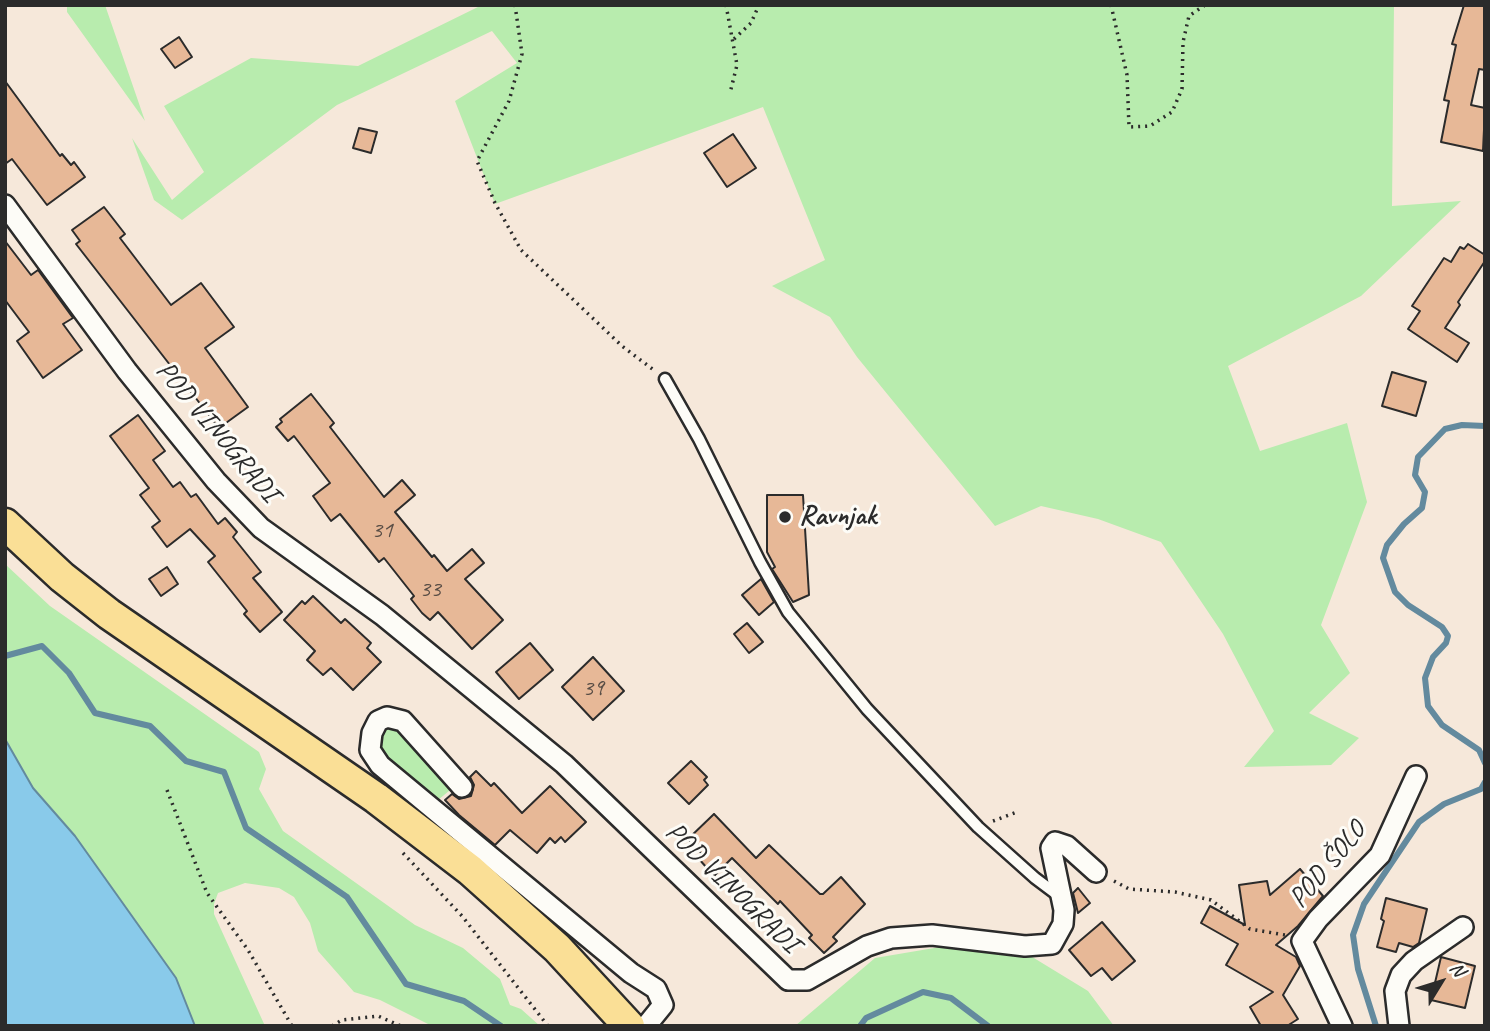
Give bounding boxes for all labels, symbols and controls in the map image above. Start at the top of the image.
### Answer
street label: POD VINOGRADI [148,355,286,509]
place label: Ravnjak [799,500,876,534]
marker: Ravnjak [777,509,793,525]
house number: 31 [371,517,393,545]
house number: 33 [419,576,441,604]
house number: 39 [582,675,604,703]
street label: POD ŠOLO [1282,815,1374,915]
street label: POD VINOGRADI [658,816,806,960]
north arrow [1406,947,1476,1017]
text: N [1444,957,1471,981]

